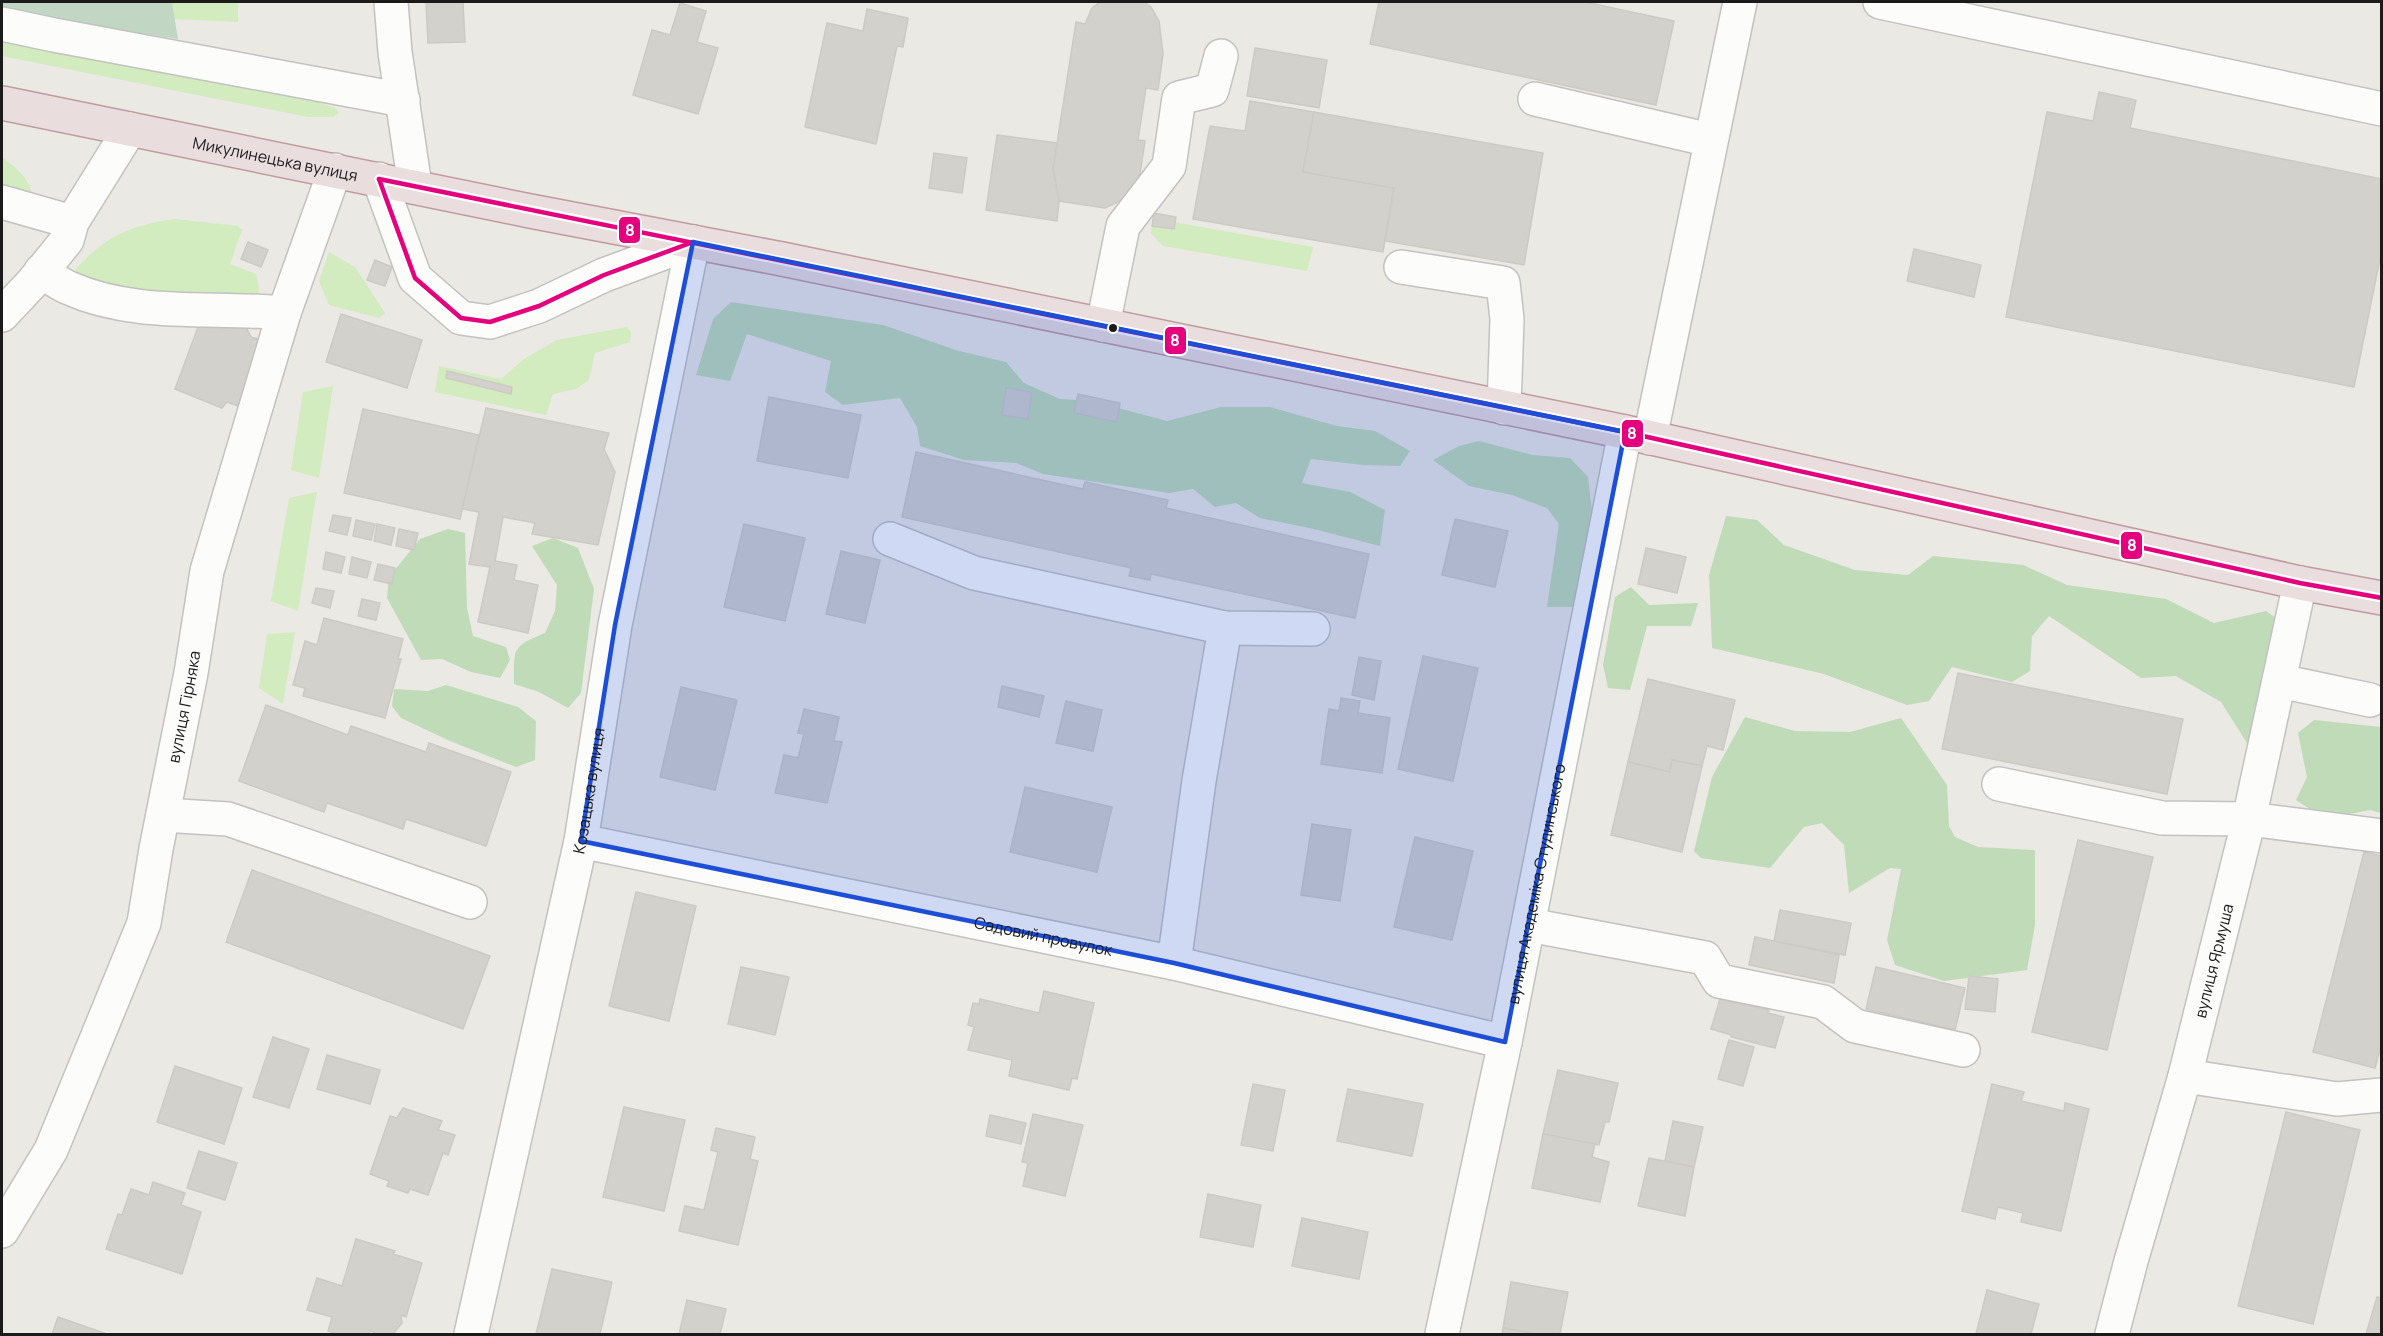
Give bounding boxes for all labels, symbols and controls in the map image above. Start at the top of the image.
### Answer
street label: Микулинецька вулиця [191,131,360,187]
line badge: 8 [618,216,641,244]
text: 8 [625,219,635,241]
unlabelled marker [1107,322,1119,334]
line badge: 8 [1164,326,1187,355]
text: 8 [1170,329,1180,351]
line badge: 8 [1621,419,1644,448]
text: 8 [1627,422,1637,444]
line badge: 8 [2120,531,2143,560]
text: 8 [2127,534,2137,556]
street label: вулиця Гірняка [162,649,205,765]
street label: Козацька вулиця [567,726,610,856]
street label: вулиця Академіка Студинського [1502,762,1571,1006]
street label: вулиця Ярмуша [2189,901,2239,1020]
street label: Садовий провулок [972,911,1116,961]

